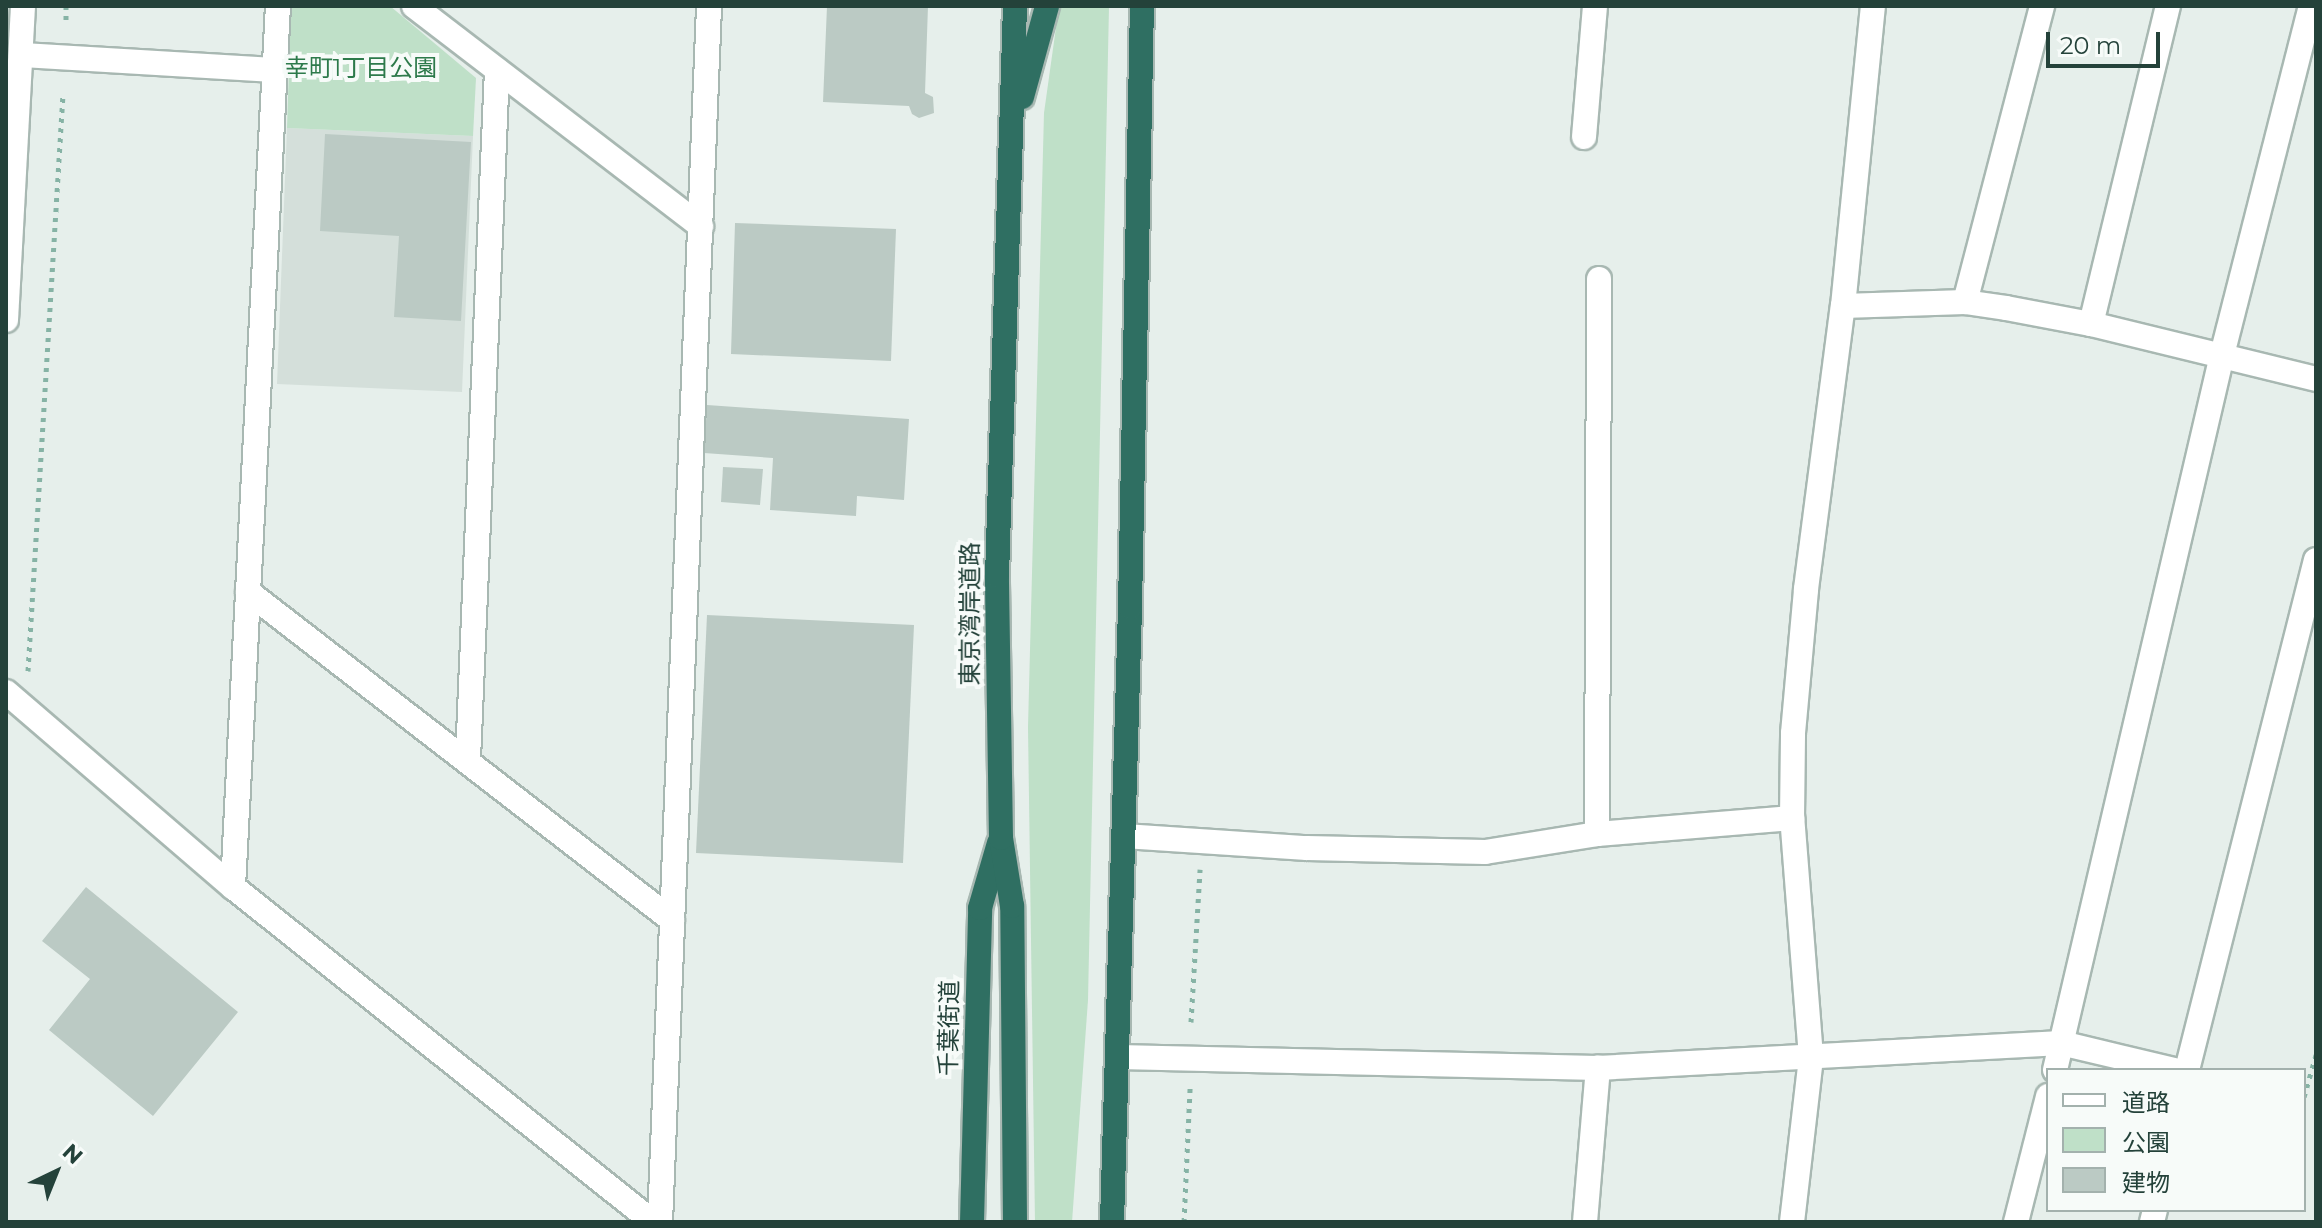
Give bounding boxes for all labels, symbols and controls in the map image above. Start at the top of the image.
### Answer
scale bar [2050,16,2164,66]
text: 20 m [2060,31,2121,60]
park label: 幸町1丁目公園 [285,54,437,82]
street label: 東京湾岸道路 [956,542,984,686]
street label: 千葉街道 [934,980,964,1076]
legend [2046,1068,2306,1212]
text: 道路 [2122,1088,2170,1117]
text: 公園 [2122,1128,2170,1157]
north arrow [16,1132,96,1212]
text: N [57,1138,88,1170]
text: 建物 [2122,1168,2170,1197]

